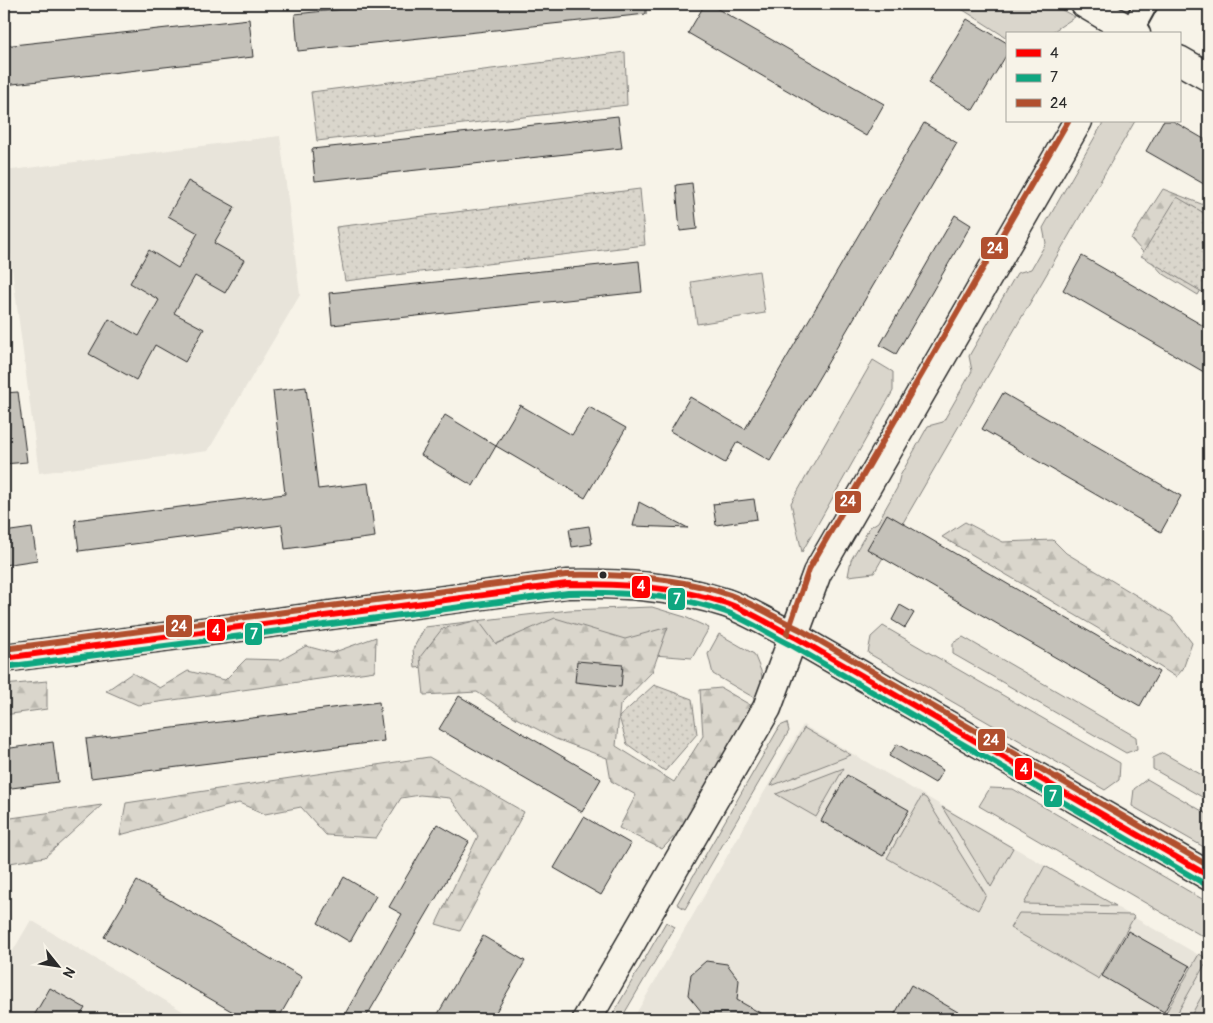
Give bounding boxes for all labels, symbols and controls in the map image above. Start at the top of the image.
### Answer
legend [1006,32,1180,122]
text: 4 [1050,44,1059,63]
text: 7 [1050,68,1058,87]
text: 24 [1050,94,1067,113]
line badge: 24 [980,236,1009,260]
text: 24 [987,240,1004,257]
line badge: 24 [834,490,862,514]
text: 24 [840,493,857,510]
unlabelled marker [598,570,608,580]
line badge: 4 [631,575,651,599]
text: 4 [637,578,646,595]
line badge: 7 [667,587,686,611]
text: 7 [673,591,681,608]
line badge: 24 [165,614,193,638]
text: 24 [171,618,188,635]
line badge: 4 [206,618,226,642]
text: 4 [212,622,221,639]
line badge: 7 [244,622,263,646]
text: 7 [250,626,258,643]
line badge: 24 [977,728,1006,752]
text: 24 [983,732,1000,749]
line badge: 4 [1014,757,1033,781]
text: 4 [1020,761,1029,778]
line badge: 7 [1043,784,1063,808]
text: 7 [1049,788,1057,805]
north arrow [32,940,82,990]
text: N [59,964,79,981]

